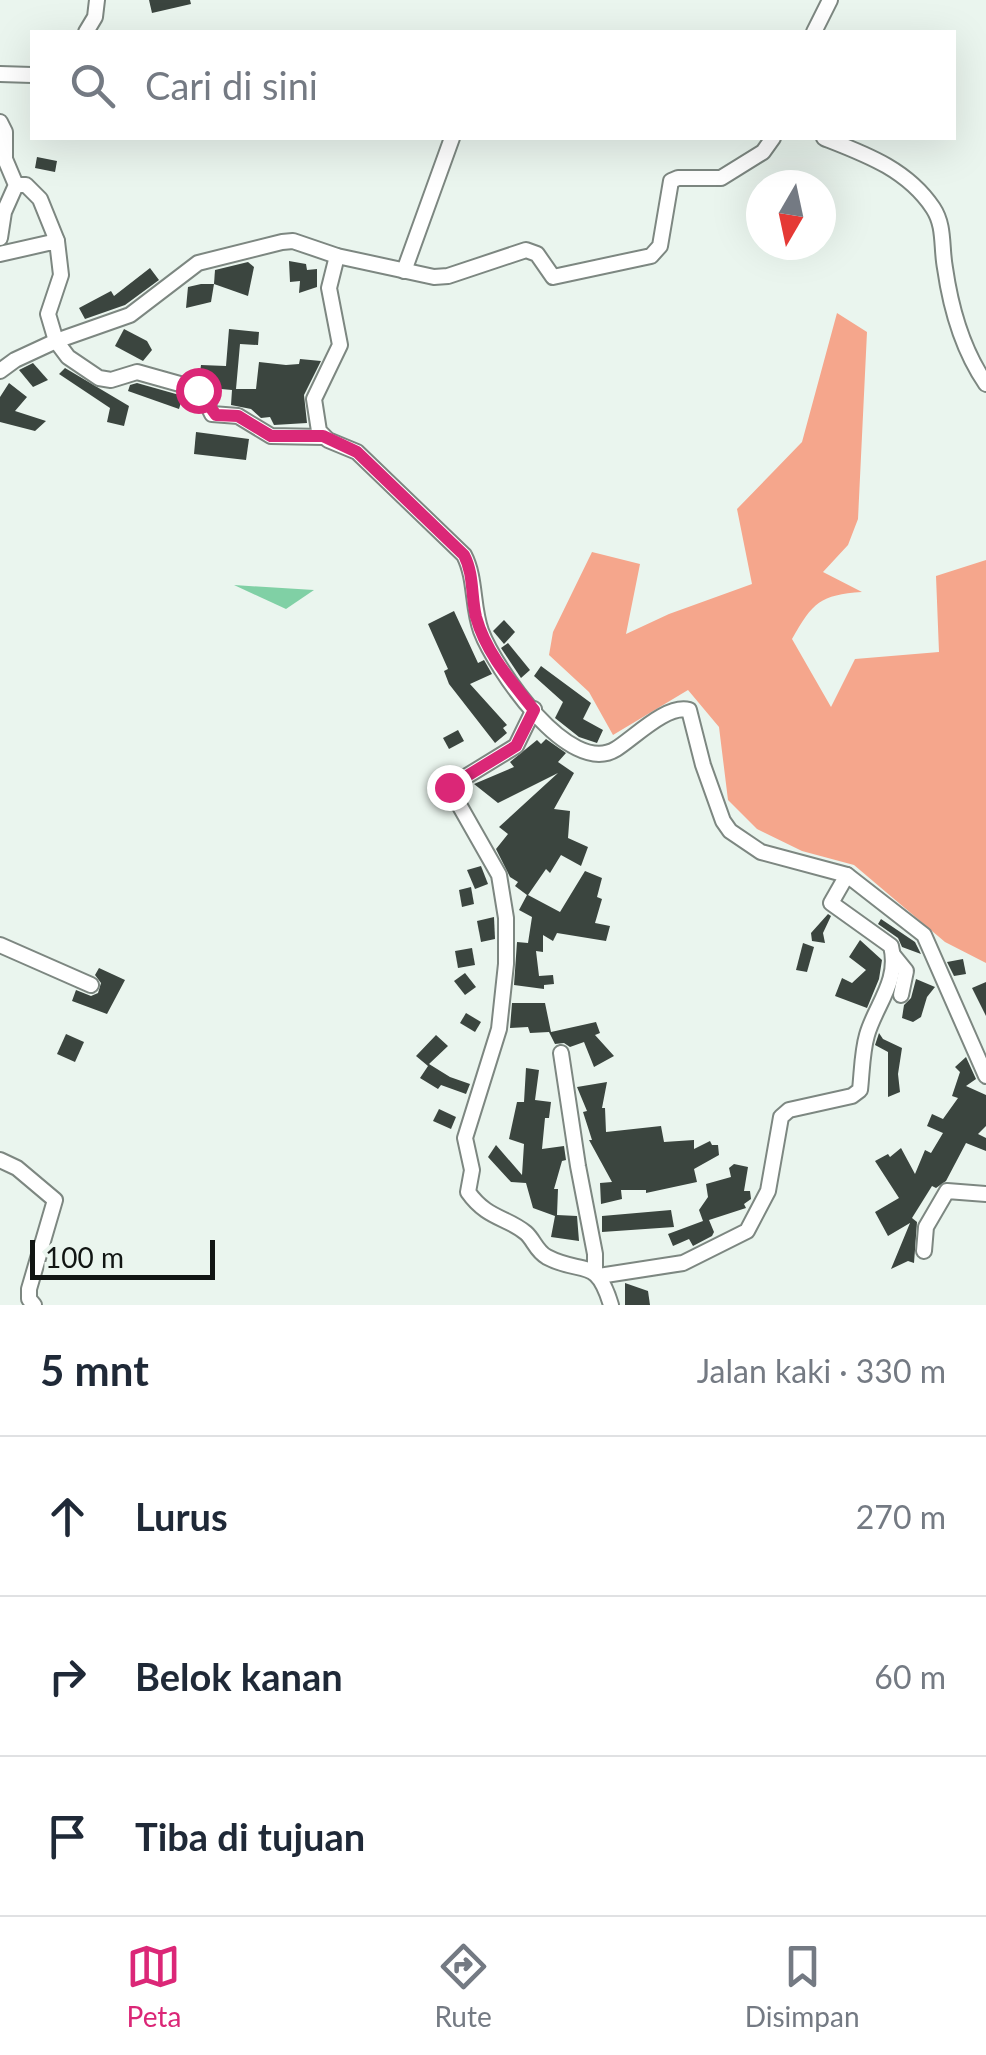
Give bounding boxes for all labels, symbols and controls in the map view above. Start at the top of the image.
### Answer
search box [30,30,956,140]
icon: search [65,58,120,113]
text: Cari di sini [145,62,318,108]
north arrow [746,170,836,260]
route start [176,368,222,414]
route end [427,765,473,811]
scale bar [30,1235,215,1280]
text: 100 m [45,1240,124,1274]
text: 5 mnt [40,1345,149,1395]
text: Jalan kaki · 330 m [697,1351,946,1390]
icon: ahead [40,1489,95,1544]
text: Lurus [135,1493,228,1539]
text: 270 m [856,1497,946,1536]
icon: right [40,1649,95,1704]
text: Belok kanan [135,1653,343,1699]
text: 60 m [874,1657,946,1696]
icon: arrive [40,1809,95,1864]
text: Tiba di tujuan [135,1813,365,1859]
tab: Peta [126,1939,181,2033]
tab: Rute [434,1939,492,2033]
tab: Disimpan [745,1939,860,2033]

